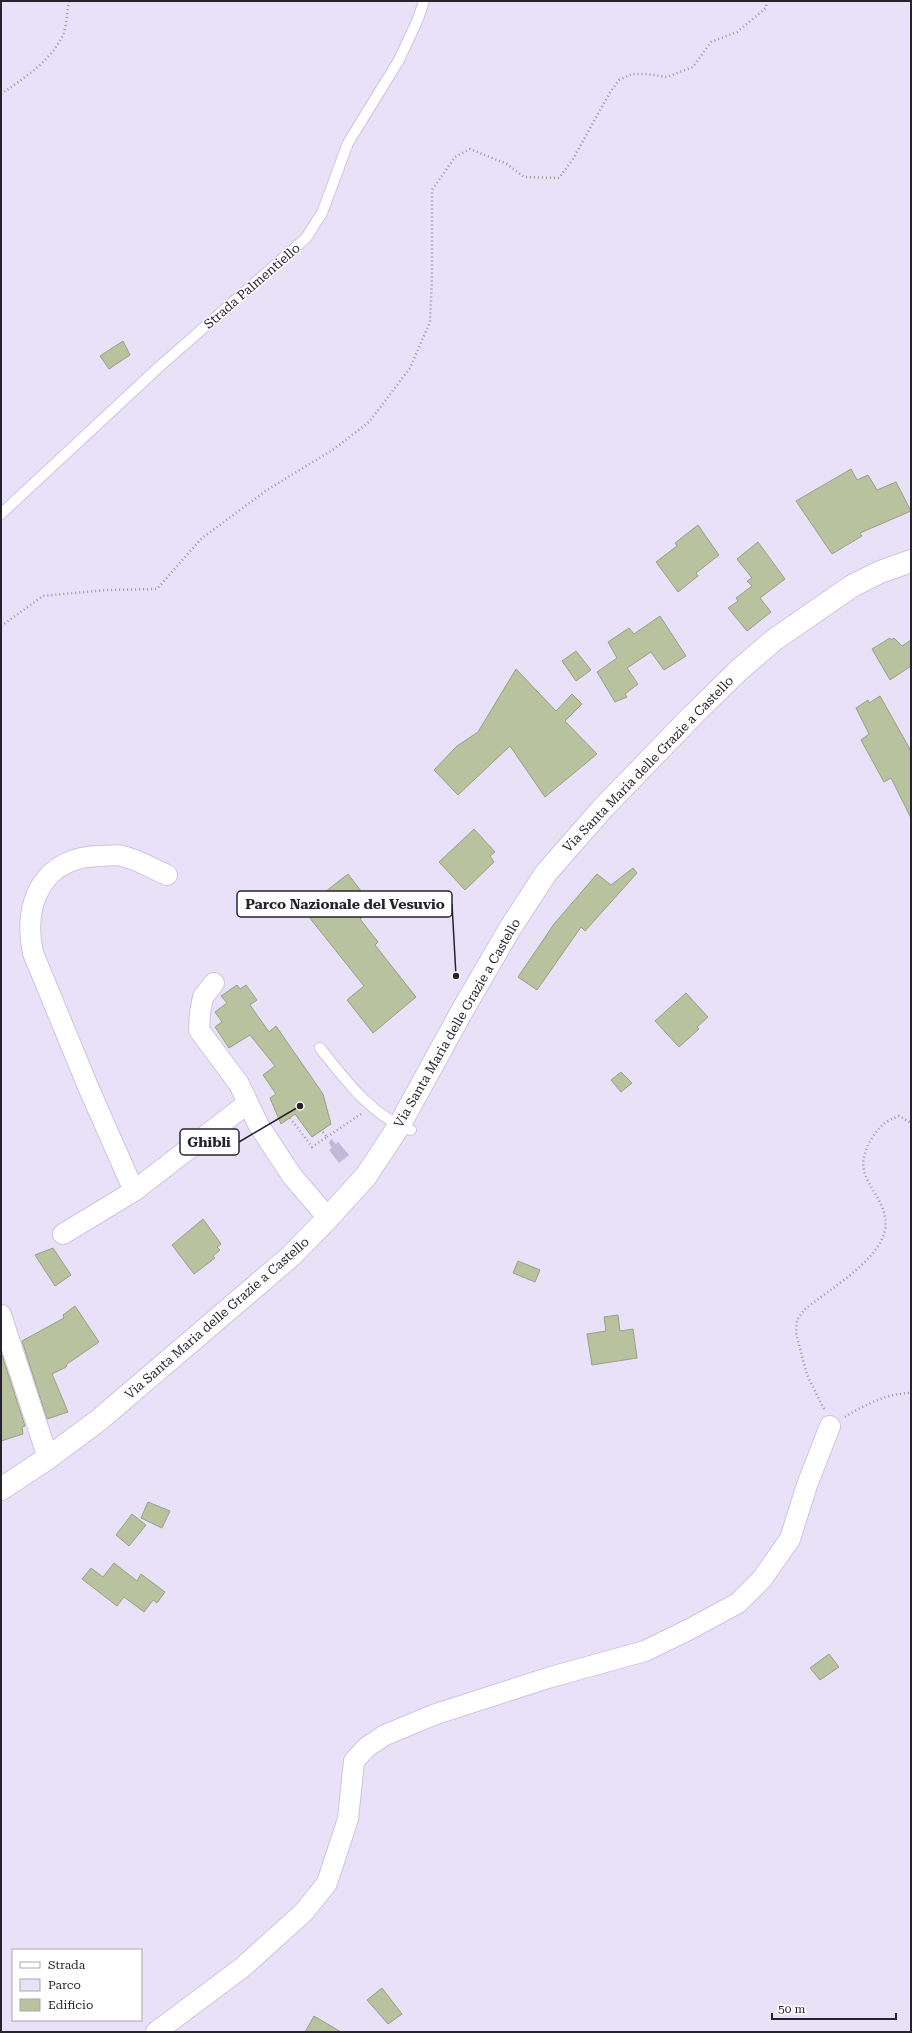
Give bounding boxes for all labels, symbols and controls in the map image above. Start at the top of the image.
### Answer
street label: Strada Palmentiello [201,240,303,332]
street label: Via Santa Maria delle Grazie a Castello [560,673,736,855]
callout: Parco Nazionale del Vesuvio [237,891,452,917]
text: Parco Nazionale del Vesuvio [245,896,445,912]
street label: Via Santa Maria delle Grazie a Castello [391,916,523,1130]
callout: Ghibli [180,1129,239,1155]
text: Ghibli [187,1134,231,1150]
street label: Via Santa Maria delle Grazie a Castello [122,1234,312,1402]
legend [12,1949,142,2021]
text: Strada [48,1958,86,1972]
text: Parco [48,1978,81,1992]
scale bar [772,1995,896,2021]
text: Edificio [48,1998,93,2012]
text: 50 m [778,2002,805,2016]

